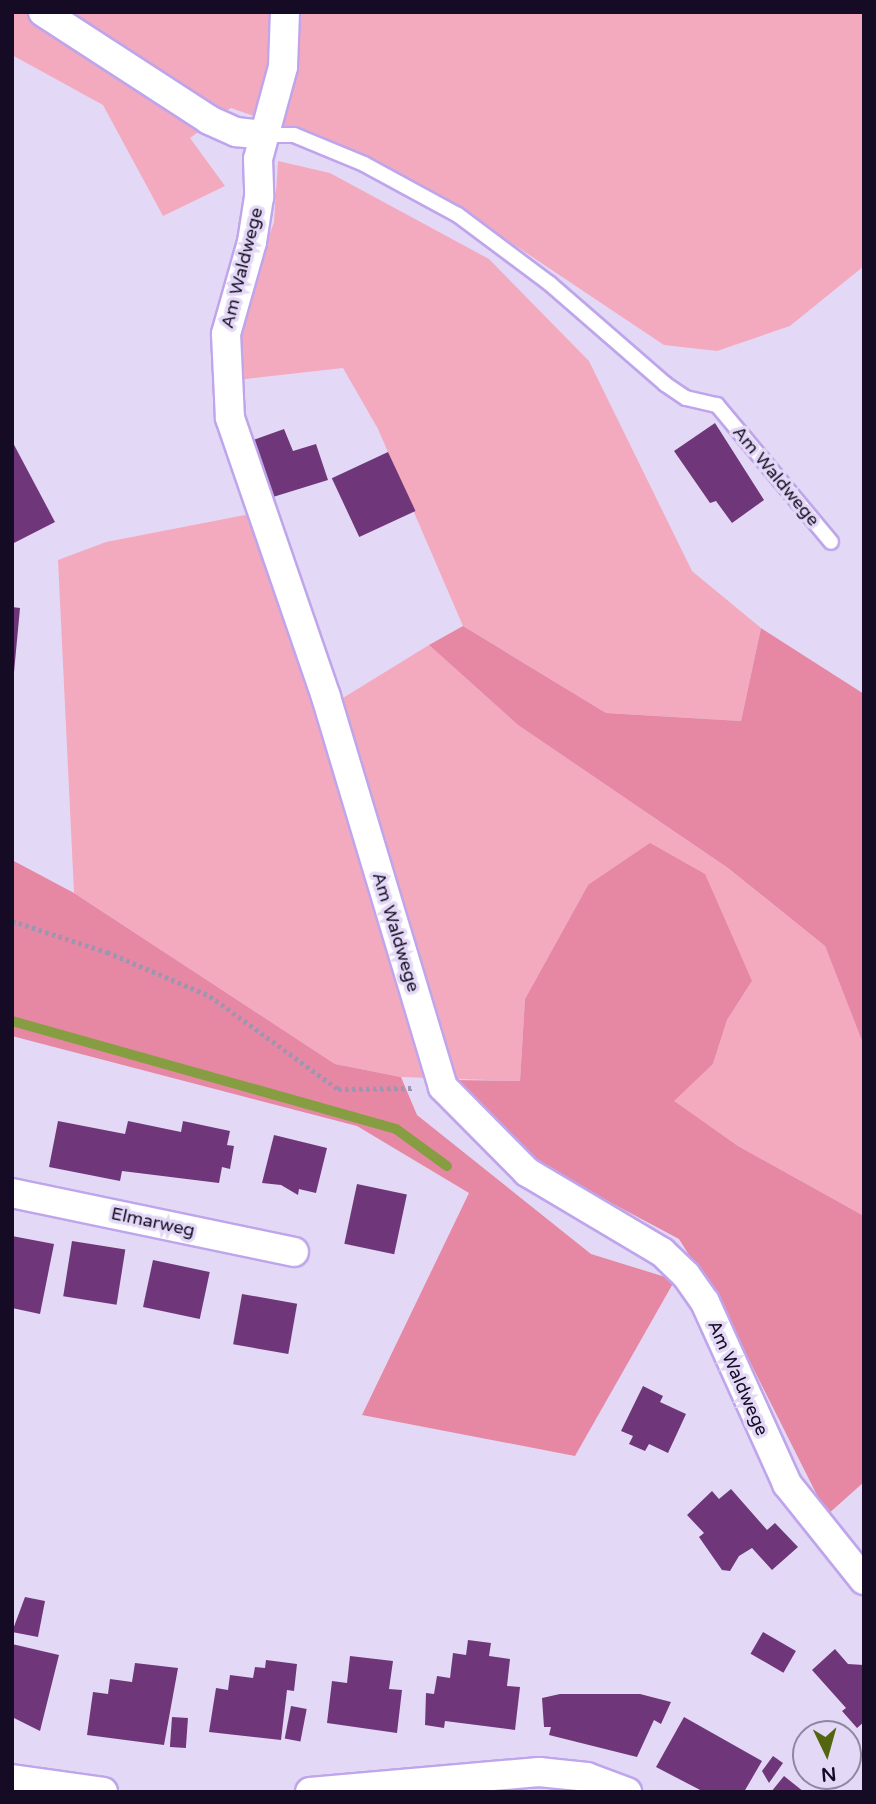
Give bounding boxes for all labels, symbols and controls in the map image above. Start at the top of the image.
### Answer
street label: Am Waldwege [217,205,267,331]
street label: Am Waldwege [728,422,824,530]
street label: Am Waldwege [368,870,424,994]
street label: Elmarweg [109,1203,197,1241]
street label: Am Waldwege [703,1317,773,1439]
north arrow [792,1720,862,1790]
text: N [820,1762,837,1786]

